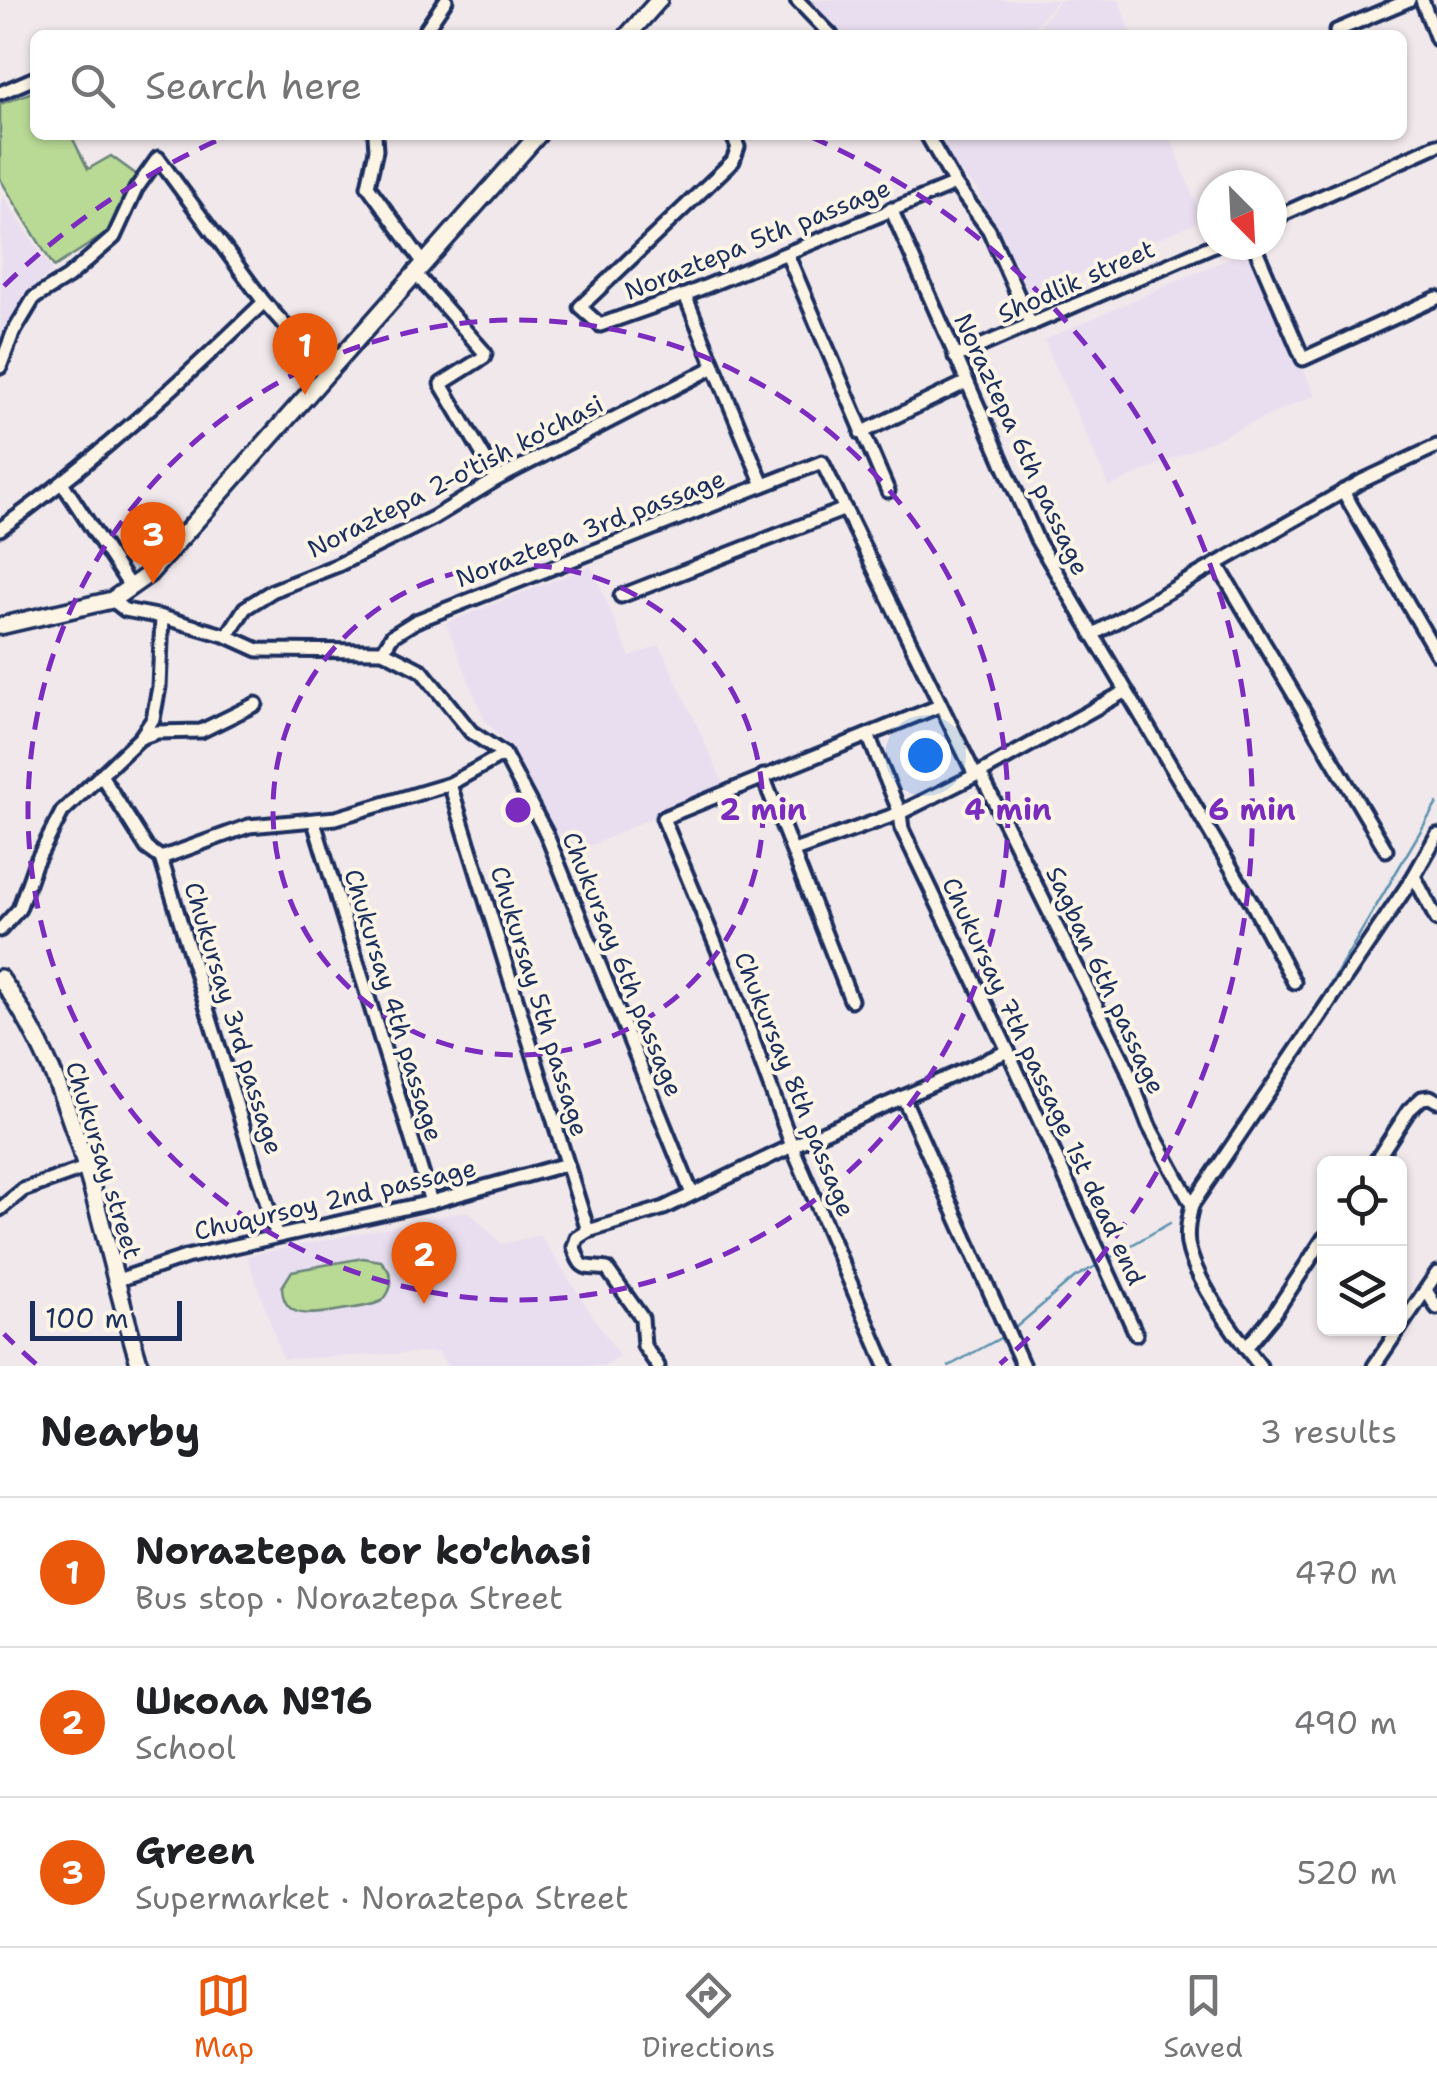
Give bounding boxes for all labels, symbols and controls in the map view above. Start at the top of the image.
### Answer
search box [30,30,1407,140]
icon: search [65,58,120,113]
text: Search here [145,60,362,111]
street label: Noraztepa 5th passage [619,170,895,308]
north arrow [1197,170,1287,260]
street label: Shodlik street [992,231,1160,331]
street label: Noraztepa 6th passage [946,307,1098,581]
pin: 1 [272,312,338,395]
street label: Noraztepa 2-o'tish ko'chasi [301,386,609,566]
street label: Noraztepa 3rd passage [450,461,730,595]
pin: 3 [120,502,186,584]
your location [900,730,951,781]
text: 2 min [719,789,807,830]
text: 4 min [964,789,1052,830]
text: 6 min [1208,789,1296,830]
centre of rings [500,792,536,828]
street label: Chukursay 6th passage [554,826,692,1102]
street label: Sagban 6th passage [1038,861,1174,1099]
street label: Chukursay 5th passage [483,862,597,1140]
street label: Chukursay 4th passage [336,865,452,1145]
street label: Chukursay 7th passage 1st dead end [934,871,1154,1291]
street label: Chukursay 3rd passage [176,878,292,1158]
street label: Chukursay 8th passage [726,946,864,1222]
street label: Chukursay street [58,1057,150,1263]
street label: Chuqursoy 2nd passage [191,1150,479,1248]
map controls [1317,1156,1407,1336]
button: locate [1317,1156,1407,1246]
pin: 2 [392,1222,456,1304]
button: layers [1317,1246,1407,1336]
scale bar [30,1296,182,1340]
text: 100 m [45,1299,129,1337]
text: Nearby [40,1403,200,1459]
text: 3 results [1260,1410,1397,1453]
text: Noraztepa tor ko'chasi [135,1525,592,1576]
text: 1 [65,1551,80,1594]
text: 470 m [1294,1551,1397,1594]
text: Bus stop · Noraztepa Street [135,1576,563,1619]
text: Школа №16 [135,1675,373,1726]
text: 2 [61,1701,84,1744]
text: 490 m [1293,1701,1397,1744]
text: School [135,1726,236,1769]
text: Green [135,1825,255,1876]
text: 3 [61,1851,84,1894]
text: 520 m [1297,1851,1397,1894]
text: Supermarket · Noraztepa Street [135,1876,629,1919]
tab: Map [194,1968,254,2066]
tab: Directions [642,1968,775,2066]
tab: Saved [1163,1968,1243,2066]

